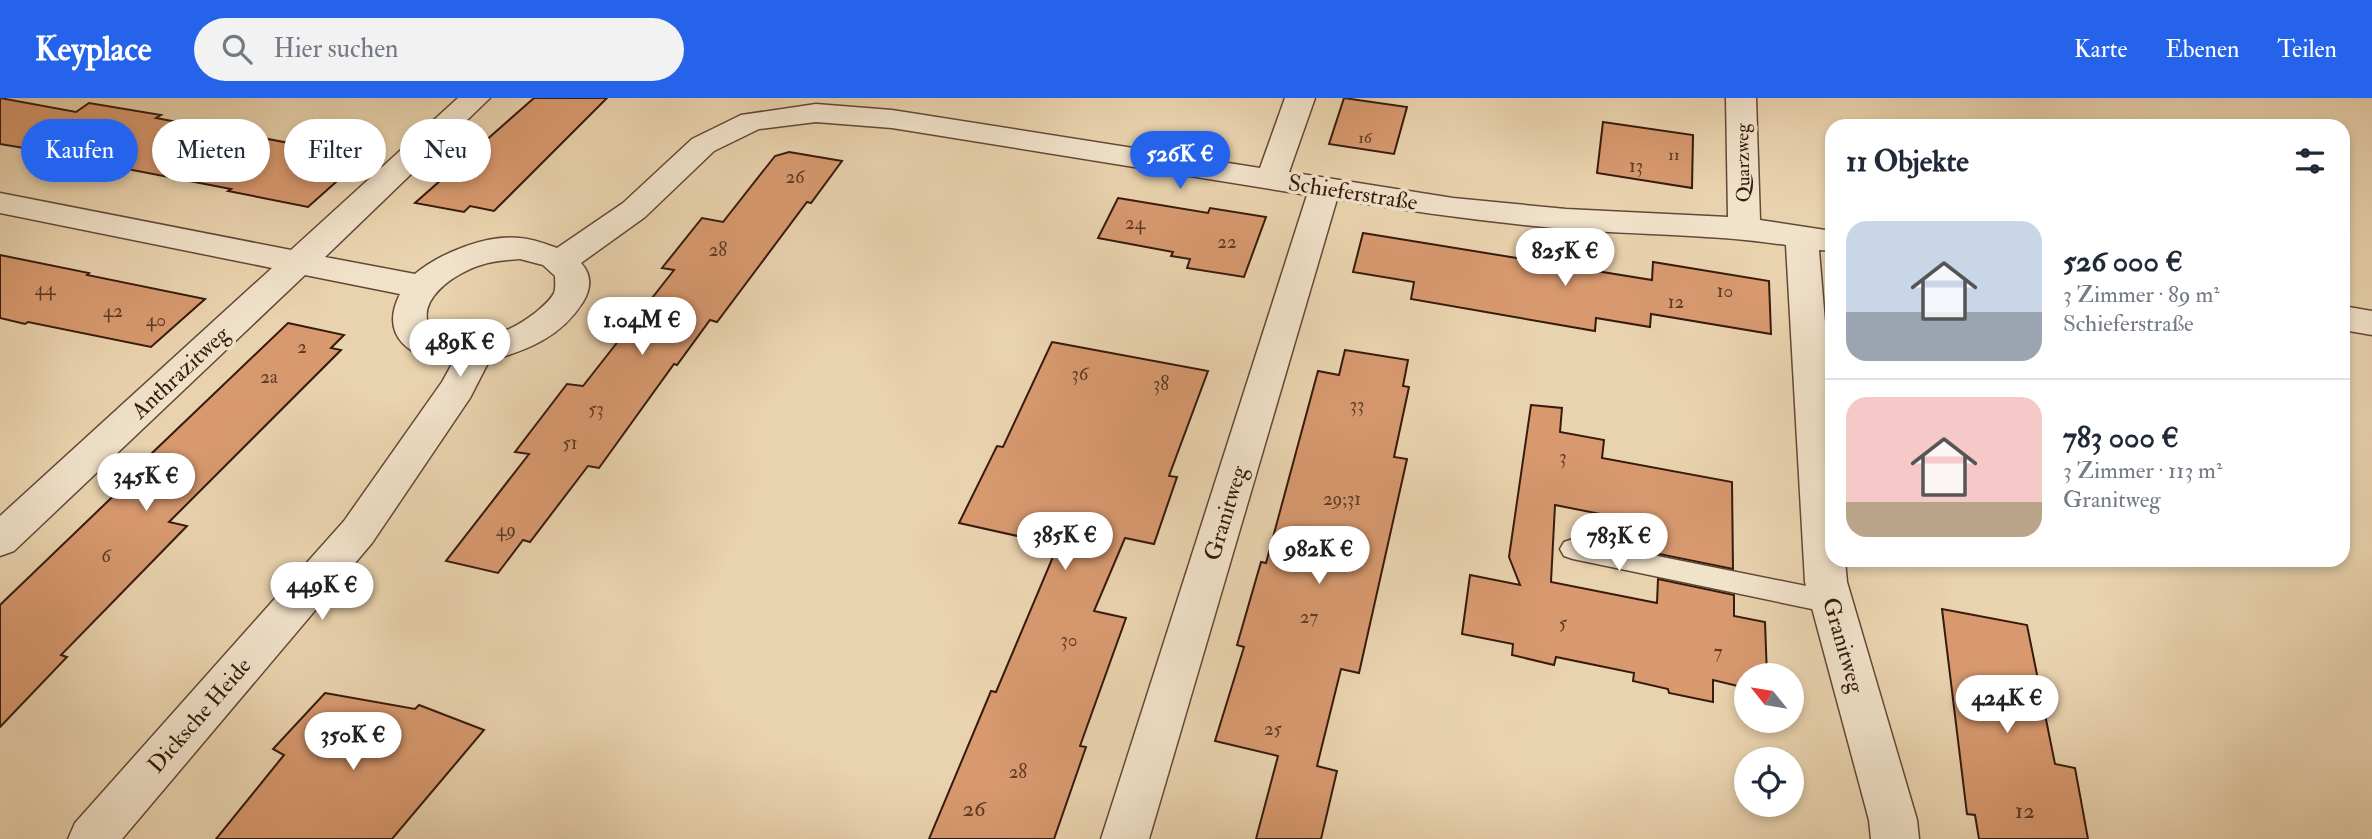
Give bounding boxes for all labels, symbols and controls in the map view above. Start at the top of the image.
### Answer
search box [194,18,684,81]
text: Keyplace [35,29,152,70]
icon: search [218,30,256,68]
text: Hier suchen [274,33,398,65]
text: Karte [2074,34,2127,65]
text: Ebenen [2165,34,2239,65]
text: Teilen [2277,34,2337,65]
chip: Kaufen [21,119,138,182]
chip: Mieten [152,119,270,182]
chip: Filter [284,119,386,182]
chip: Neu [400,119,491,182]
street label: Quarzweg [1730,123,1756,203]
house number: 16 [1358,128,1373,148]
pin: 526K € [1123,132,1237,191]
text: 526K € [1146,139,1214,168]
icon: filters [2291,142,2329,180]
text: 11 Objekte [1846,143,1969,180]
house number: 11 [1668,145,1680,165]
house number: 13 [1629,154,1643,178]
house number: 26 [785,165,806,189]
street label: Schieferstraße [1286,168,1420,217]
house number: 24 [1125,211,1146,235]
pin: 825K € [1508,228,1622,288]
house number: 22 [1217,230,1237,254]
text: 825K € [1532,236,1598,265]
house number: 28 [709,238,727,262]
text: 526 000 € [2063,243,2183,280]
icon: home [1902,249,1986,333]
house number: 44 [35,277,56,301]
house number: 10 [1717,279,1733,303]
text: 3 Zimmer · 89 m² [2063,280,2220,309]
house number: 12 [1668,290,1684,314]
pin: 1.04M € [577,298,707,357]
house number: 42 [103,299,123,323]
text: 1.04M € [603,305,681,334]
house number: 40 [146,308,166,332]
text: Schieferstraße [2063,309,2194,338]
street label: Anthrazitweg [125,319,236,426]
pin: 489K € [403,320,517,379]
text: 489K € [425,327,495,356]
house number: 2 [297,335,307,359]
house number: 36 [1072,362,1090,386]
house number: 2a [260,365,278,389]
house number: 38 [1153,372,1169,396]
house number: 33 [1350,393,1364,417]
house number: 53 [588,397,604,421]
text: 783 000 € [2063,419,2179,456]
icon: home [1902,425,1986,509]
house number: 51 [562,431,578,455]
house number: 3 [1559,445,1567,469]
pin: 345K € [89,454,203,513]
text: 3 Zimmer · 113 m² [2063,456,2222,485]
text: 345K € [113,461,179,490]
street label: Granitweg [1197,462,1254,564]
text: Granitweg [2063,485,2161,514]
house number: 29;31 [1323,487,1361,511]
pin: 385K € [1008,512,1122,572]
pin: 783K € [1562,514,1676,573]
house number: 49 [496,518,516,542]
text: 385K € [1033,520,1097,549]
text: 783K € [1587,521,1651,550]
pin: 982K € [1262,526,1376,586]
text: 982K € [1285,534,1353,563]
house number: 6 [101,544,112,568]
pin: 449K € [265,562,379,622]
text: 449K € [287,570,357,599]
street label: Granitweg [1816,594,1871,697]
house number: 27 [1300,605,1318,629]
house number: 5 [1559,611,1568,635]
house number: 30 [1060,628,1078,652]
house number: 7 [1714,640,1723,664]
street label: Dicksche Heide [141,651,258,779]
north arrow [1734,663,1804,733]
map controls [1734,663,1804,817]
pin: 424K € [1950,676,2064,735]
text: 424K € [1972,683,2042,712]
pin: 350K € [296,712,410,772]
house number: 25 [1264,717,1283,741]
text: 350K € [321,720,385,749]
button: locate [1734,747,1804,817]
house number: 28 [1009,760,1027,784]
house number: 26 [962,794,987,823]
house number: 12 [2015,796,2035,825]

